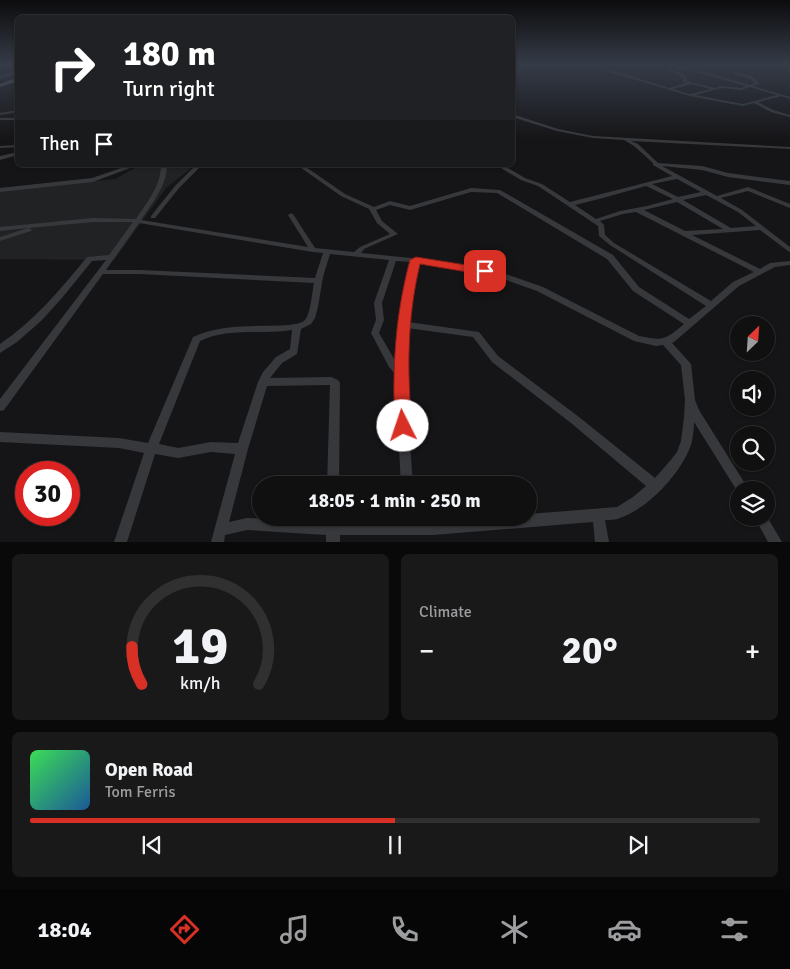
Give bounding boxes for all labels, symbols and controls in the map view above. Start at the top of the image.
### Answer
text: 180 m [123,32,216,75]
icon: right [40,35,105,100]
text: Turn right [123,75,215,102]
icon: arrive [90,130,118,158]
text: Then [40,132,80,156]
pin [464,250,506,292]
icon: arrive [471,257,499,285]
north arrow [730,316,775,361]
map controls [730,316,775,526]
button: sound [730,371,775,416]
position arrow [376,399,428,451]
button: search [730,426,775,471]
speed limit sign: 30 [15,461,80,526]
button: layers [730,481,775,526]
text: 18:05 · 1 min · 250 m [308,489,481,513]
text: Climate [419,602,472,622]
text: 19 [172,614,229,678]
text: 20° [561,627,618,674]
text: − [419,634,434,668]
text: + [745,634,760,668]
text: km/h [180,672,221,694]
text: Open Road [105,758,193,782]
text: Tom Ferris [105,782,175,802]
icon: previous [138,831,166,859]
icon: pause [381,831,409,859]
icon: next [624,831,652,859]
icon: directions [167,912,202,947]
icon: music [277,912,312,947]
icon: phone [387,912,422,947]
icon: climate [497,912,532,947]
icon: car [607,912,642,947]
icon: filters [717,912,752,947]
text: 18:04 [38,916,92,943]

